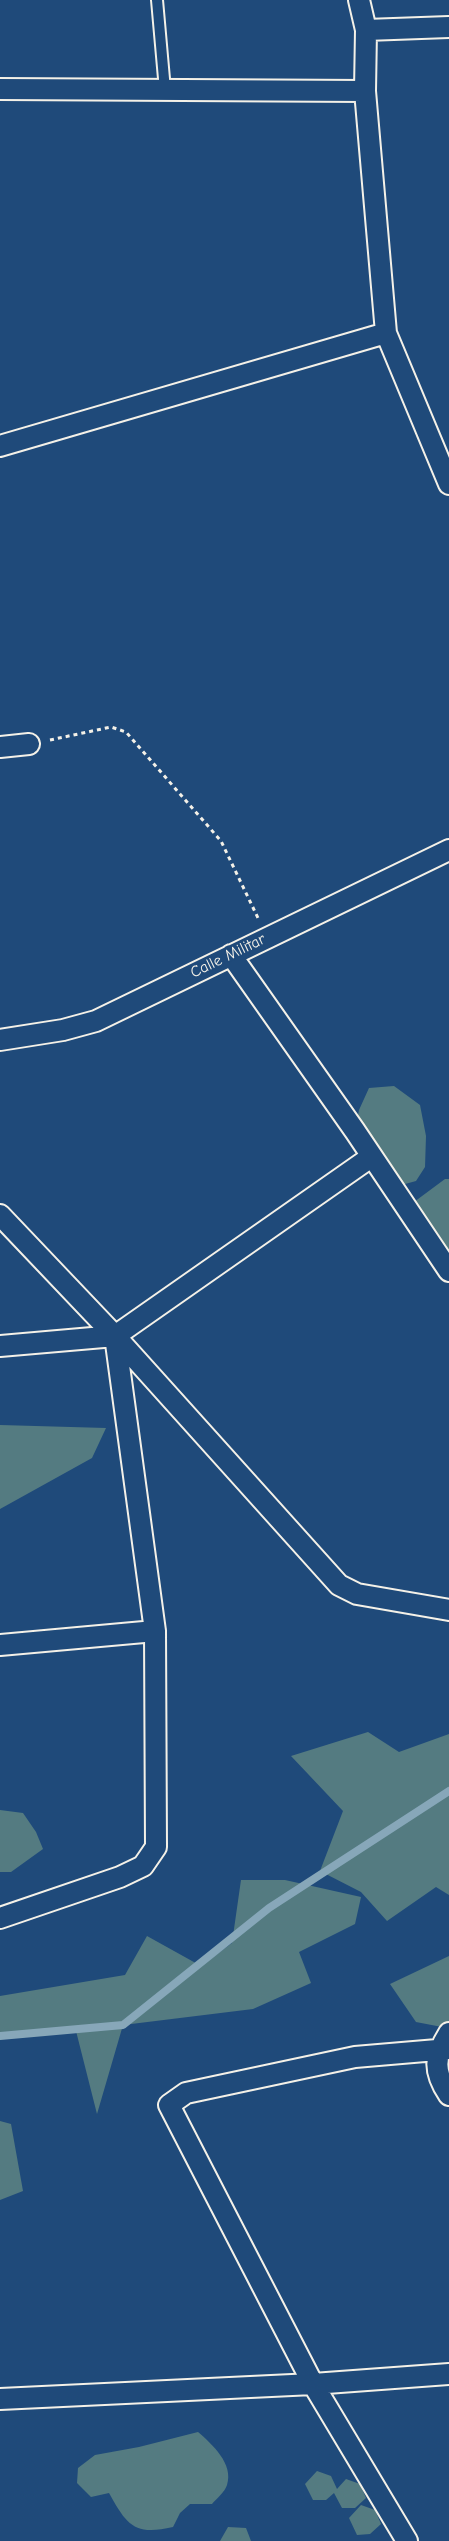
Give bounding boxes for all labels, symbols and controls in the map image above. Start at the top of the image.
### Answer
street label: Calle Militar [187,930,269,982]

